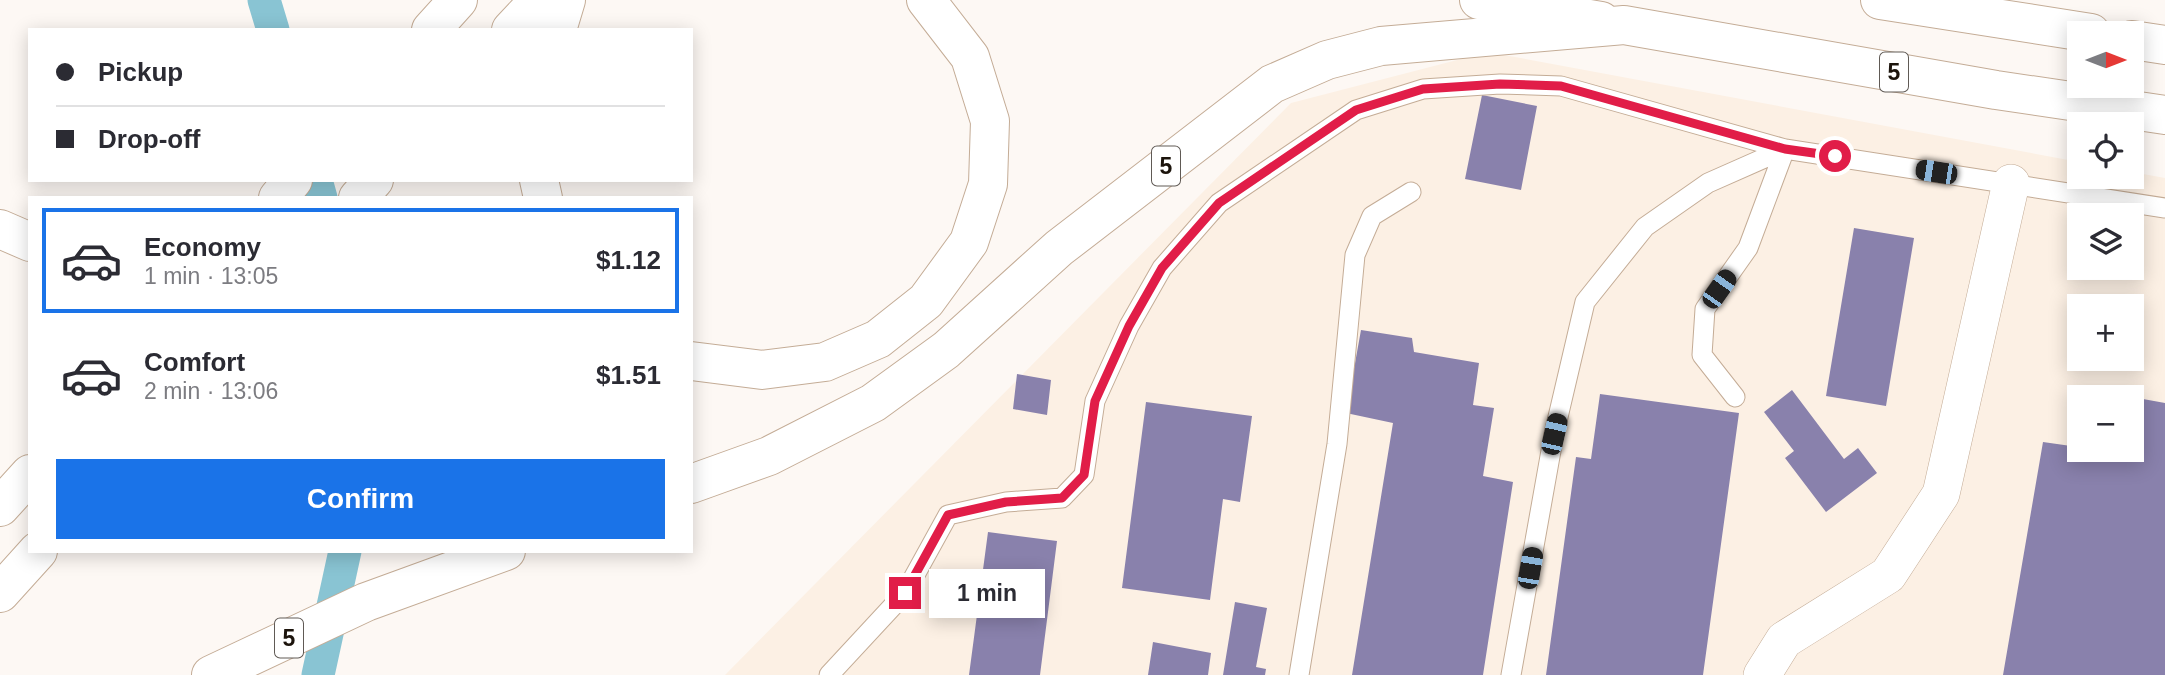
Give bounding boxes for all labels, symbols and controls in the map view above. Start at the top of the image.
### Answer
north arrow [2067,21,2144,98]
map controls [2067,21,2144,462]
road number: 5 [1880,53,1908,92]
text: Pickup [98,57,183,87]
button: locate [2067,112,2144,189]
text: Drop-off [98,124,201,154]
route start [1819,140,1851,172]
road number: 5 [1152,146,1180,186]
car [1914,158,1959,186]
button: layers [2067,203,2144,280]
icon: car [60,229,123,292]
text: Economy [144,232,261,262]
text: $1.12 [596,245,661,275]
text: 1 min · 13:05 [144,263,278,289]
car [1699,266,1740,312]
button: + [2067,294,2144,371]
icon: car [60,344,123,407]
text: Comfort [144,347,245,377]
text: $1.51 [596,360,661,390]
text: 2 min · 13:06 [144,378,278,404]
button: − [2067,385,2144,462]
car [1540,411,1569,457]
button: Confirm [56,459,665,539]
car [1517,545,1544,591]
callout: 1 min [930,568,1045,618]
route end [889,577,921,609]
text: 1 min [957,580,1017,606]
road number: 5 [275,618,303,658]

